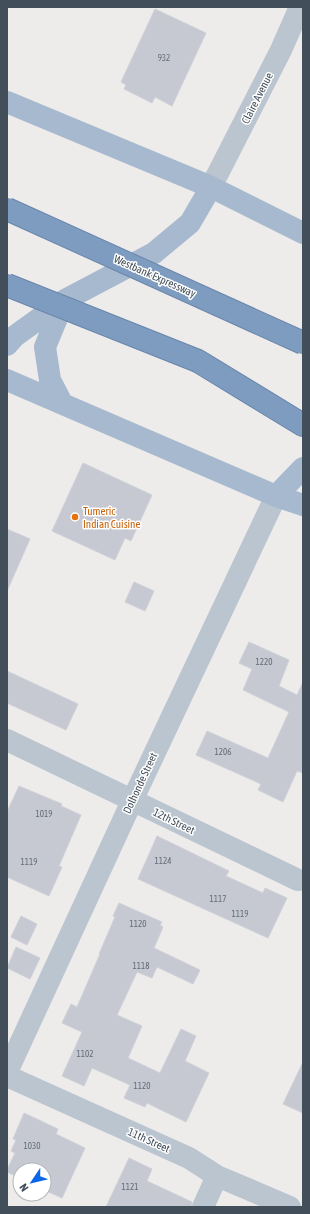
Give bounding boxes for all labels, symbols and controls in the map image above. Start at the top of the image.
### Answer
house number: 932 [158,53,170,63]
street label: Claire Avenue [239,70,275,126]
street label: Westbank Expressway [112,253,198,300]
place label: Tumeric Indian Cuisine [83,505,140,530]
marker: Tumeric Indian Cuisine [70,512,80,522]
house number: 1220 [256,657,272,667]
house number: 1206 [215,747,231,757]
street label: Dolhonde Street [121,751,159,815]
street label: 12th Street [151,806,197,836]
house number: 1019 [36,809,52,819]
house number: 1124 [155,856,171,866]
house number: 1119 [21,857,37,867]
house number: 1117 [210,894,226,904]
house number: 1119 [232,909,248,919]
house number: 1120 [130,919,146,929]
house number: 1118 [133,961,149,971]
house number: 1102 [77,1049,93,1059]
house number: 1120 [134,1081,150,1091]
street label: 11th Street [126,1125,172,1155]
house number: 1030 [24,1141,40,1151]
north arrow [12,1162,52,1202]
text: N [17,1182,31,1194]
house number: 1121 [122,1182,138,1192]

